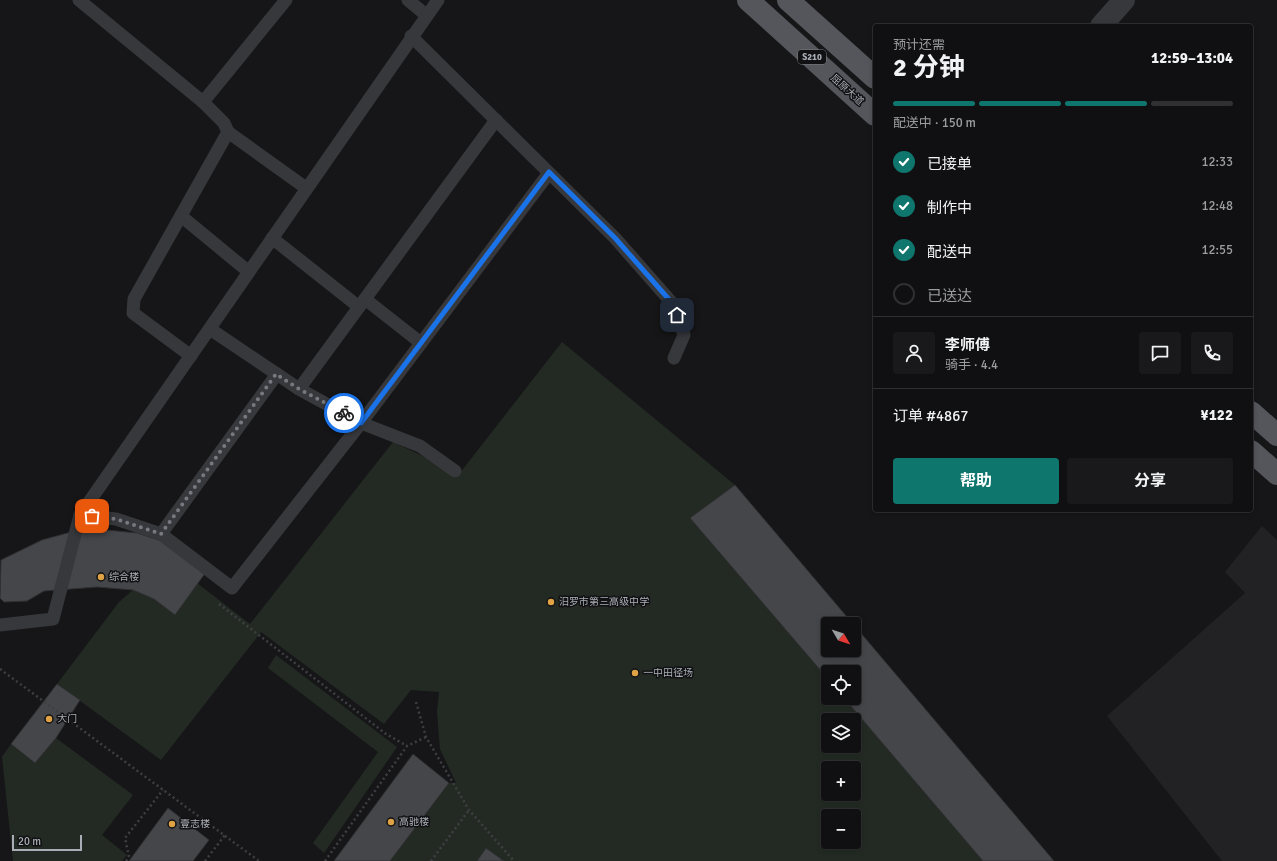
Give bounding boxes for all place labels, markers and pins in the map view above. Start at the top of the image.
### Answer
pin [660,298,694,332]
pin [75,499,109,533]
place label: 综合楼 [109,571,139,583]
marker: 综合楼 [96,572,106,582]
place label: 汨罗市第三高级中学 [559,596,649,608]
marker: 汨罗市第三高级中学 [546,597,556,607]
place label: 一中田径场 [643,667,693,679]
marker: 一中田径场 [630,668,640,678]
place label: 大门 [57,713,77,725]
marker: 大门 [44,714,54,724]
place label: 高驰楼 [399,816,429,828]
marker: 高驰楼 [386,817,396,827]
place label: 壹志楼 [180,818,210,830]
marker: 壹志楼 [167,819,177,829]

